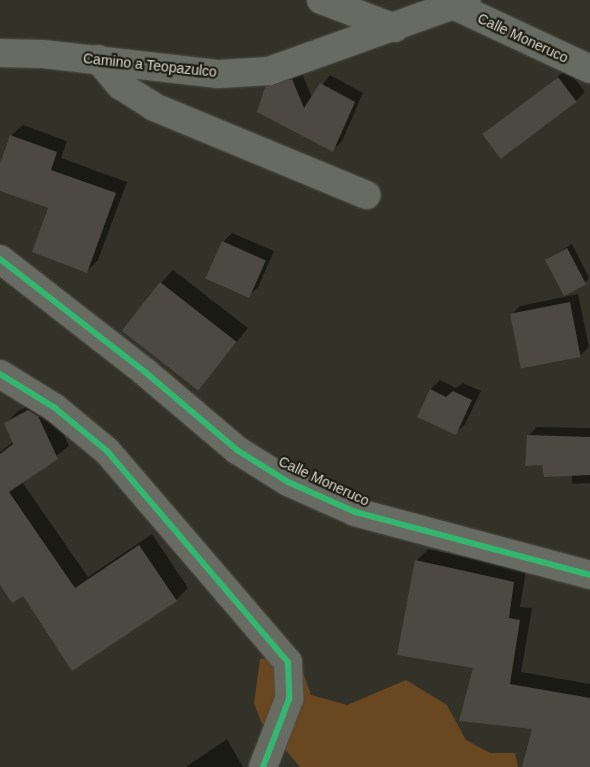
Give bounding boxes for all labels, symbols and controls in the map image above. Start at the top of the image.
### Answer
street label: Calle Moneruco [475,10,571,66]
street label: Camino a Teopazulco [82,50,218,80]
street label: Calle Moneruco [276,453,372,509]

